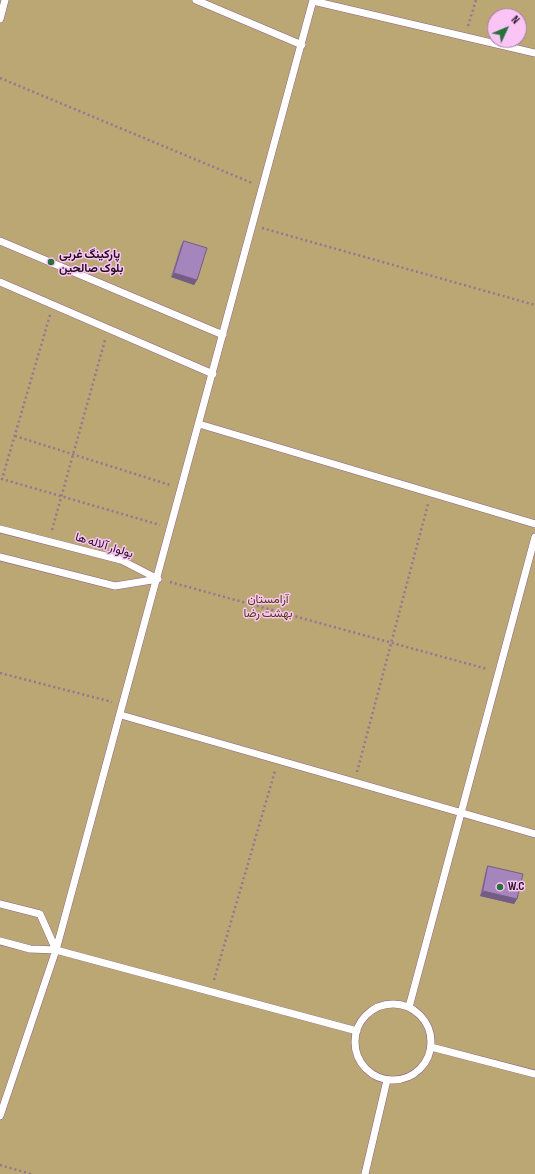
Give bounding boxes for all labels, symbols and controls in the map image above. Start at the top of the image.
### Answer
north arrow [487,8,527,48]
text: N [509,13,522,27]
place label: پارکینگ غربی بلوک صالحین [59,248,123,276]
marker: پارکینگ غربی بلوک صالحین [46,257,56,267]
street label: بولوار آلاله ها [73,530,135,562]
park label: آرامستان بهشت رضا [243,593,293,621]
place label: W.C [508,880,524,894]
marker: W.C [495,882,505,892]

